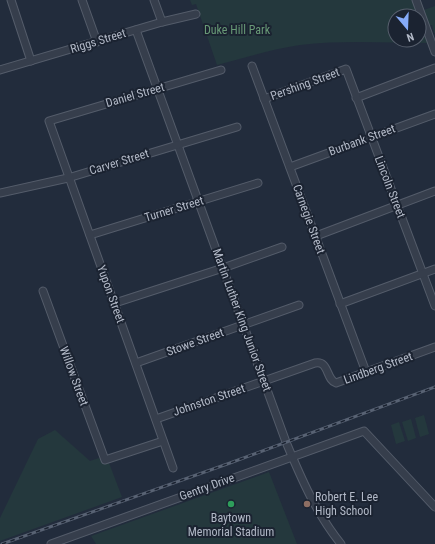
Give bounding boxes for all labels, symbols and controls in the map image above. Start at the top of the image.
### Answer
north arrow [387,8,427,48]
park label: Duke Hill Park [204,23,271,37]
street label: Riggs Street [69,26,128,56]
text: N [405,30,415,44]
street label: Pershing Street [269,65,342,103]
street label: Daniel Street [104,80,166,110]
street label: Burbank Street [327,121,398,159]
street label: Carver Street [88,146,151,178]
street label: Lincoln Street [372,154,408,220]
street label: Carnegie Street [290,182,328,256]
street label: Turner Street [143,193,206,225]
street label: Martin Luther King Junior Street [210,247,275,394]
street label: Yupon Street [94,263,128,325]
street label: Stowe Street [164,325,226,359]
street label: Willow Street [57,344,91,408]
street label: Lindberg Street [342,349,415,387]
street label: Johnston Street [171,381,247,419]
street label: Gentry Drive [178,470,237,503]
place label: Robert E. Lee High School [315,490,378,518]
marker: Baytown Memorial Stadium [226,499,236,509]
marker: Robert E. Lee High School [302,499,312,509]
place label: Baytown Memorial Stadium [188,511,274,539]

